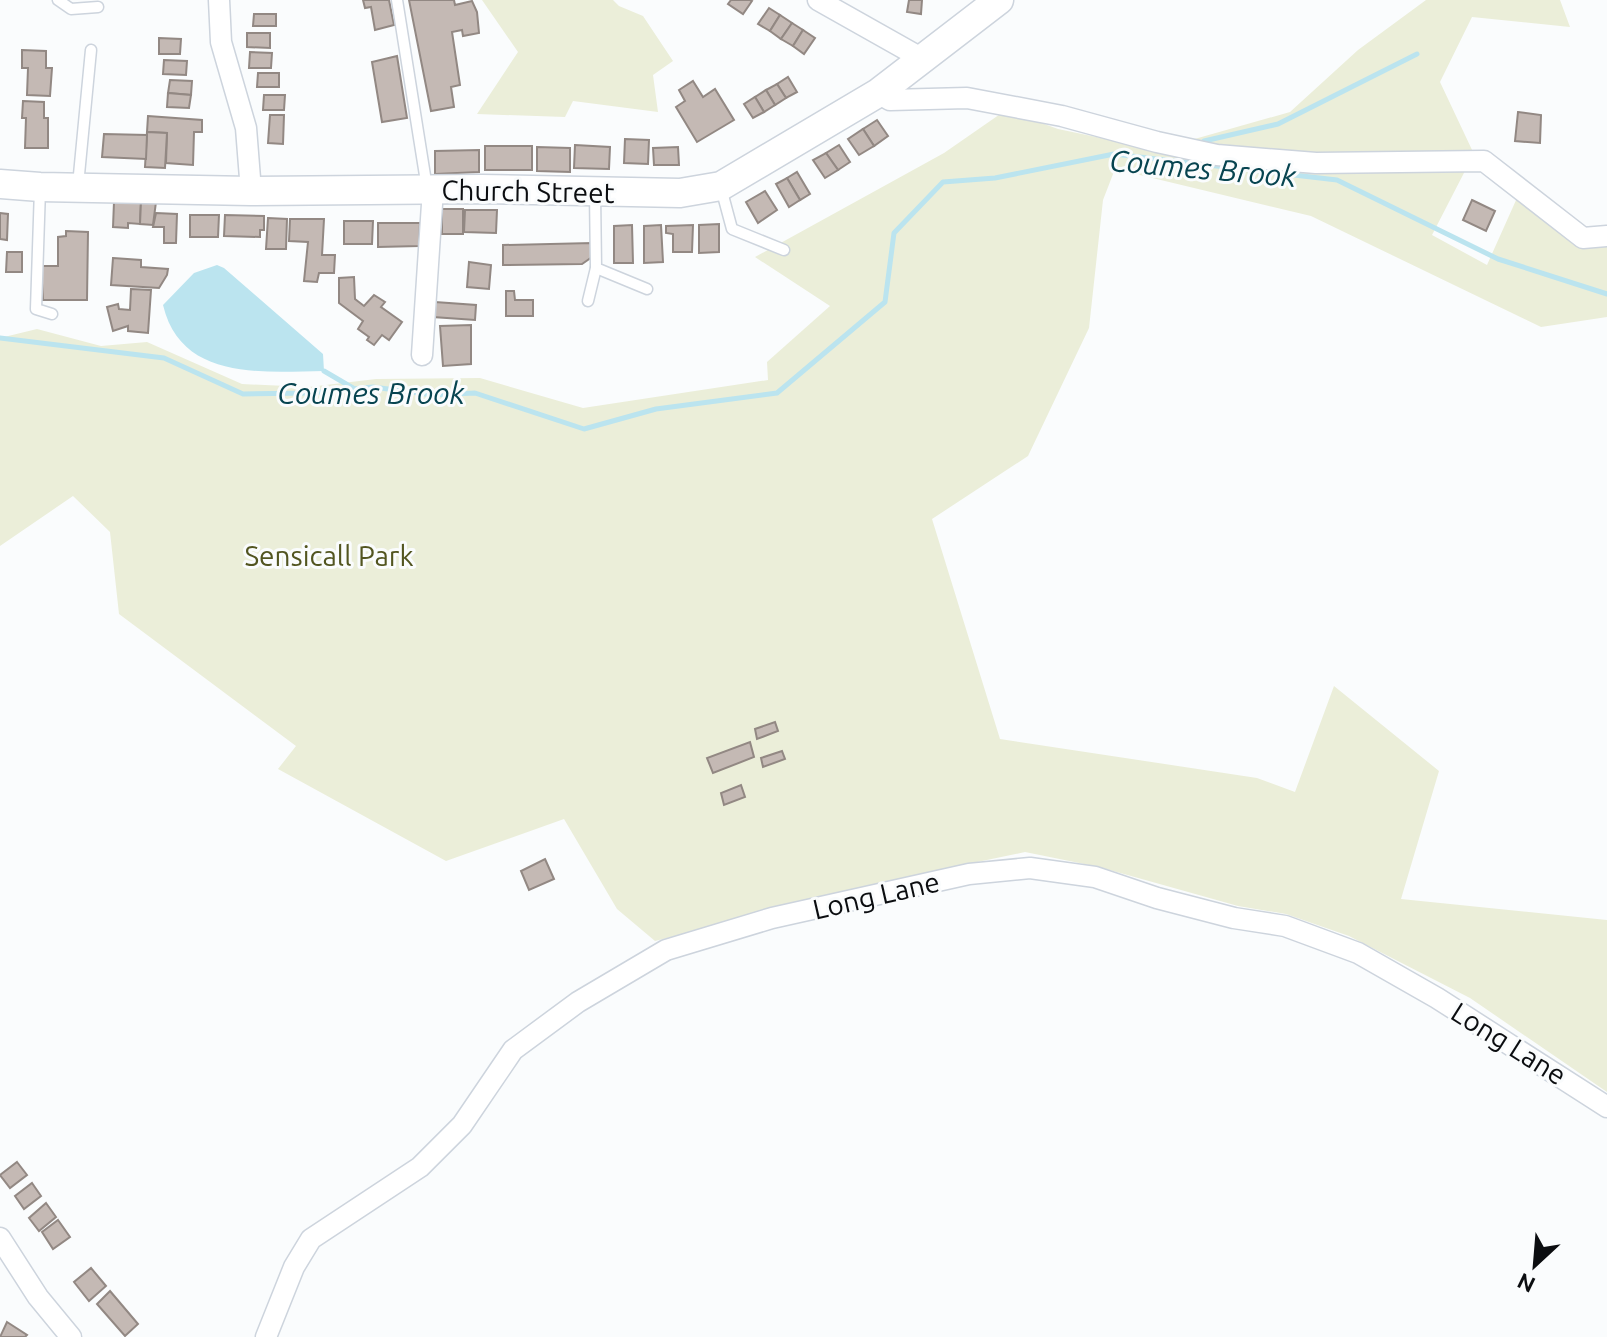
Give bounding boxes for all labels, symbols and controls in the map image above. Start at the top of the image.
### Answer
water label: Coumes Brook [1108,143,1299,193]
street label: Church Street [441,174,615,208]
water label: Coumes Brook [277,376,466,410]
park label: Sensicall Park [244,540,414,571]
street label: Long Lane [810,865,942,925]
street label: Long Lane [1446,996,1572,1090]
north arrow [1495,1225,1575,1305]
text: N [1513,1269,1539,1298]

